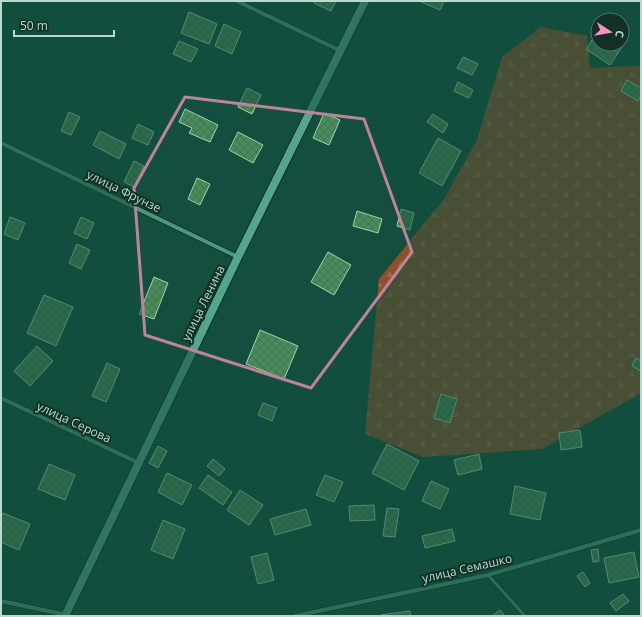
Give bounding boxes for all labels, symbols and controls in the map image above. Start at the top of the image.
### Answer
scale bar [14,12,114,38]
north arrow [590,12,630,52]
text: 50 m [20,17,48,34]
text: С [612,29,628,39]
street label: улица Фрунзе [84,166,164,216]
street label: улица Ленина [177,262,229,344]
street label: улица Серова [34,397,114,447]
street label: улица Семашко [420,549,514,587]

